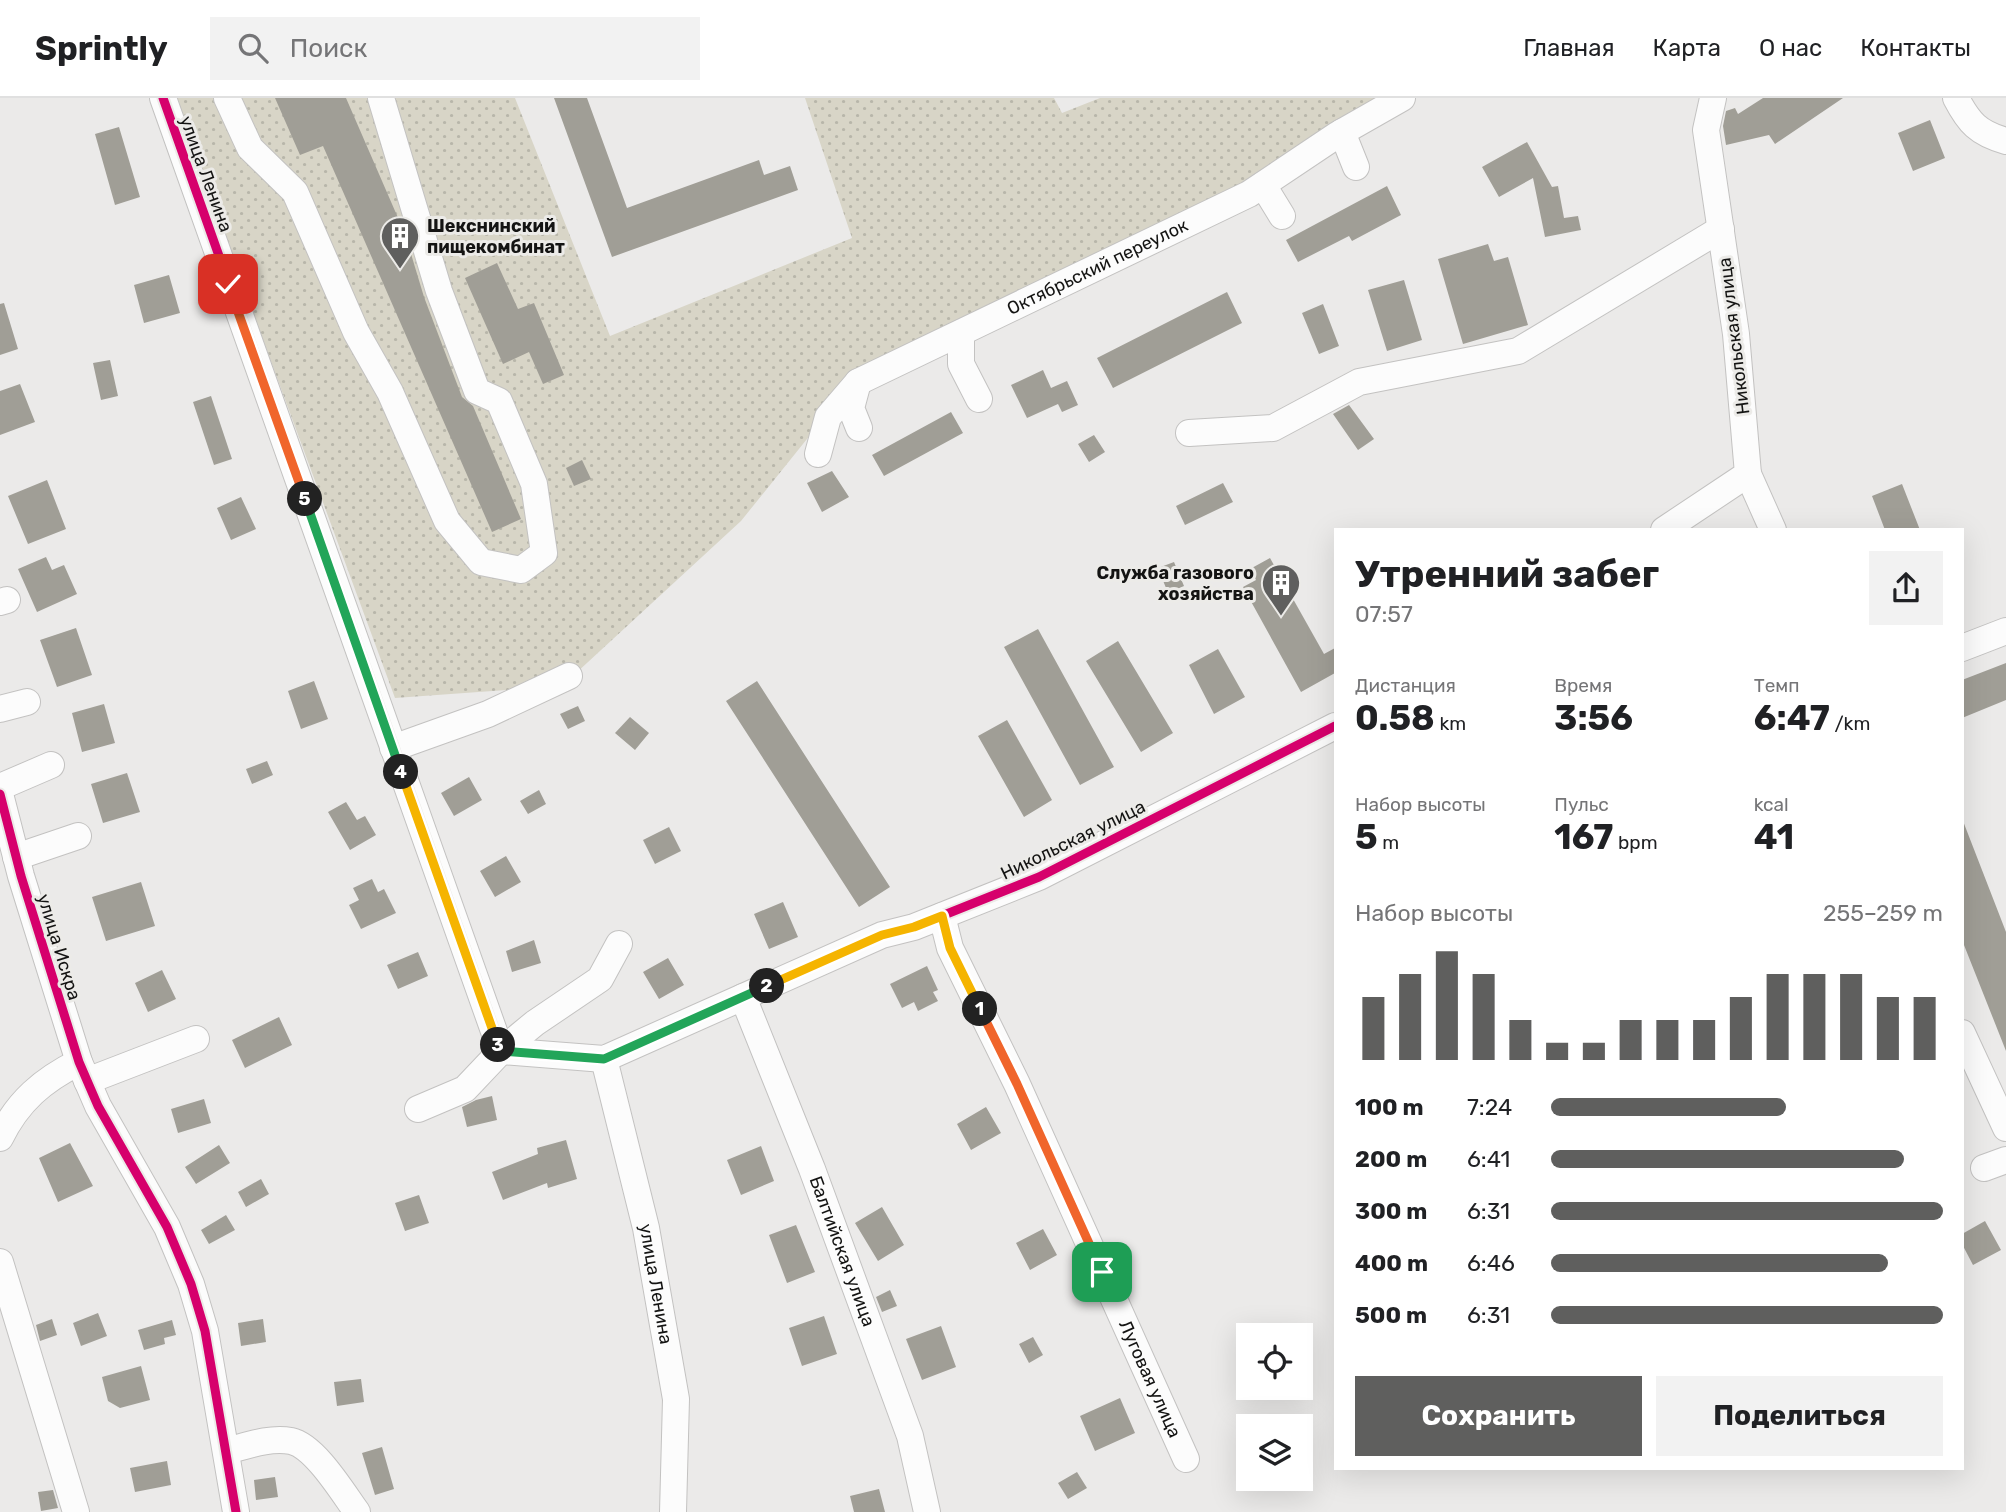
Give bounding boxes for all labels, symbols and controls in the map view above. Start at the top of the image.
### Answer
search box [210,17,700,80]
text: Sprintly [35,29,168,68]
icon: search [234,29,272,67]
text: Поиск [290,33,367,64]
text: Главная [1523,34,1615,62]
text: Карта [1653,34,1721,62]
text: О нас [1759,34,1822,62]
text: Контакты [1860,34,1971,62]
street label: улица Ленина [175,113,237,235]
street label: Октябрьский переулок [1003,214,1192,320]
building icon: Шекснинский пищекомбинат [379,215,421,270]
place label: Шекснинский пищекомбинат [427,215,565,258]
pin [198,254,258,314]
street label: Никольская улица [1713,256,1755,416]
icon: check [209,265,247,303]
pin: 5 [288,482,322,516]
text: 5 [298,487,311,510]
text: Утренний забег [1355,551,1659,597]
button: share [1869,551,1943,625]
place label: Служба газового хозяйства [1097,562,1254,605]
building icon: Служба газового хозяйства [1260,562,1302,617]
text: 07:57 [1355,600,1413,628]
text: Дистанция [1355,674,1456,697]
text: Время [1554,674,1612,697]
text: Темп [1754,674,1800,697]
text: 0.58 [1355,697,1435,739]
text: 3:56 [1554,697,1633,739]
text: 6:47 [1754,697,1830,739]
text: km [1435,712,1466,735]
text: /km [1830,712,1870,735]
pin: 4 [384,754,418,790]
text: 4 [394,760,407,783]
text: Набор высоты [1355,793,1486,816]
text: Пульс [1554,793,1609,816]
text: kcal [1754,793,1789,816]
street label: Никольская улица [997,795,1149,885]
text: 5 [1355,816,1378,858]
text: 167 [1554,816,1613,858]
text: 41 [1754,816,1794,858]
text: m [1378,831,1399,854]
text: bpm [1613,831,1658,854]
street label: улица Искра [32,891,86,1003]
text: Набор высоты [1355,899,1513,927]
text: 255–259 m [1823,899,1943,927]
pin: 2 [750,968,784,1004]
text: 2 [760,974,773,997]
pin: 1 [962,992,998,1026]
text: 1 [975,997,984,1020]
pin: 3 [480,1028,516,1062]
text: 3 [491,1033,504,1056]
text: 100 m [1355,1093,1424,1121]
text: 7:24 [1467,1093,1512,1121]
text: 200 m [1355,1145,1427,1173]
text: 6:41 [1467,1145,1510,1173]
street label: Балтийская улица [805,1173,880,1330]
text: 300 m [1355,1197,1427,1225]
text: 6:31 [1467,1197,1510,1225]
street label: улица Ленина [634,1222,677,1346]
pin [1072,1242,1132,1302]
text: 400 m [1355,1249,1428,1277]
text: 6:46 [1467,1249,1515,1277]
icon: arrive [1083,1253,1121,1291]
text: 500 m [1355,1301,1427,1329]
text: 6:31 [1467,1301,1510,1329]
street label: Луговая улица [1114,1317,1186,1441]
map controls [1236,1323,1313,1491]
button: locate [1236,1323,1313,1400]
button: Сохранить [1355,1376,1642,1456]
button: Поделиться [1656,1376,1943,1456]
button: layers [1236,1414,1313,1491]

